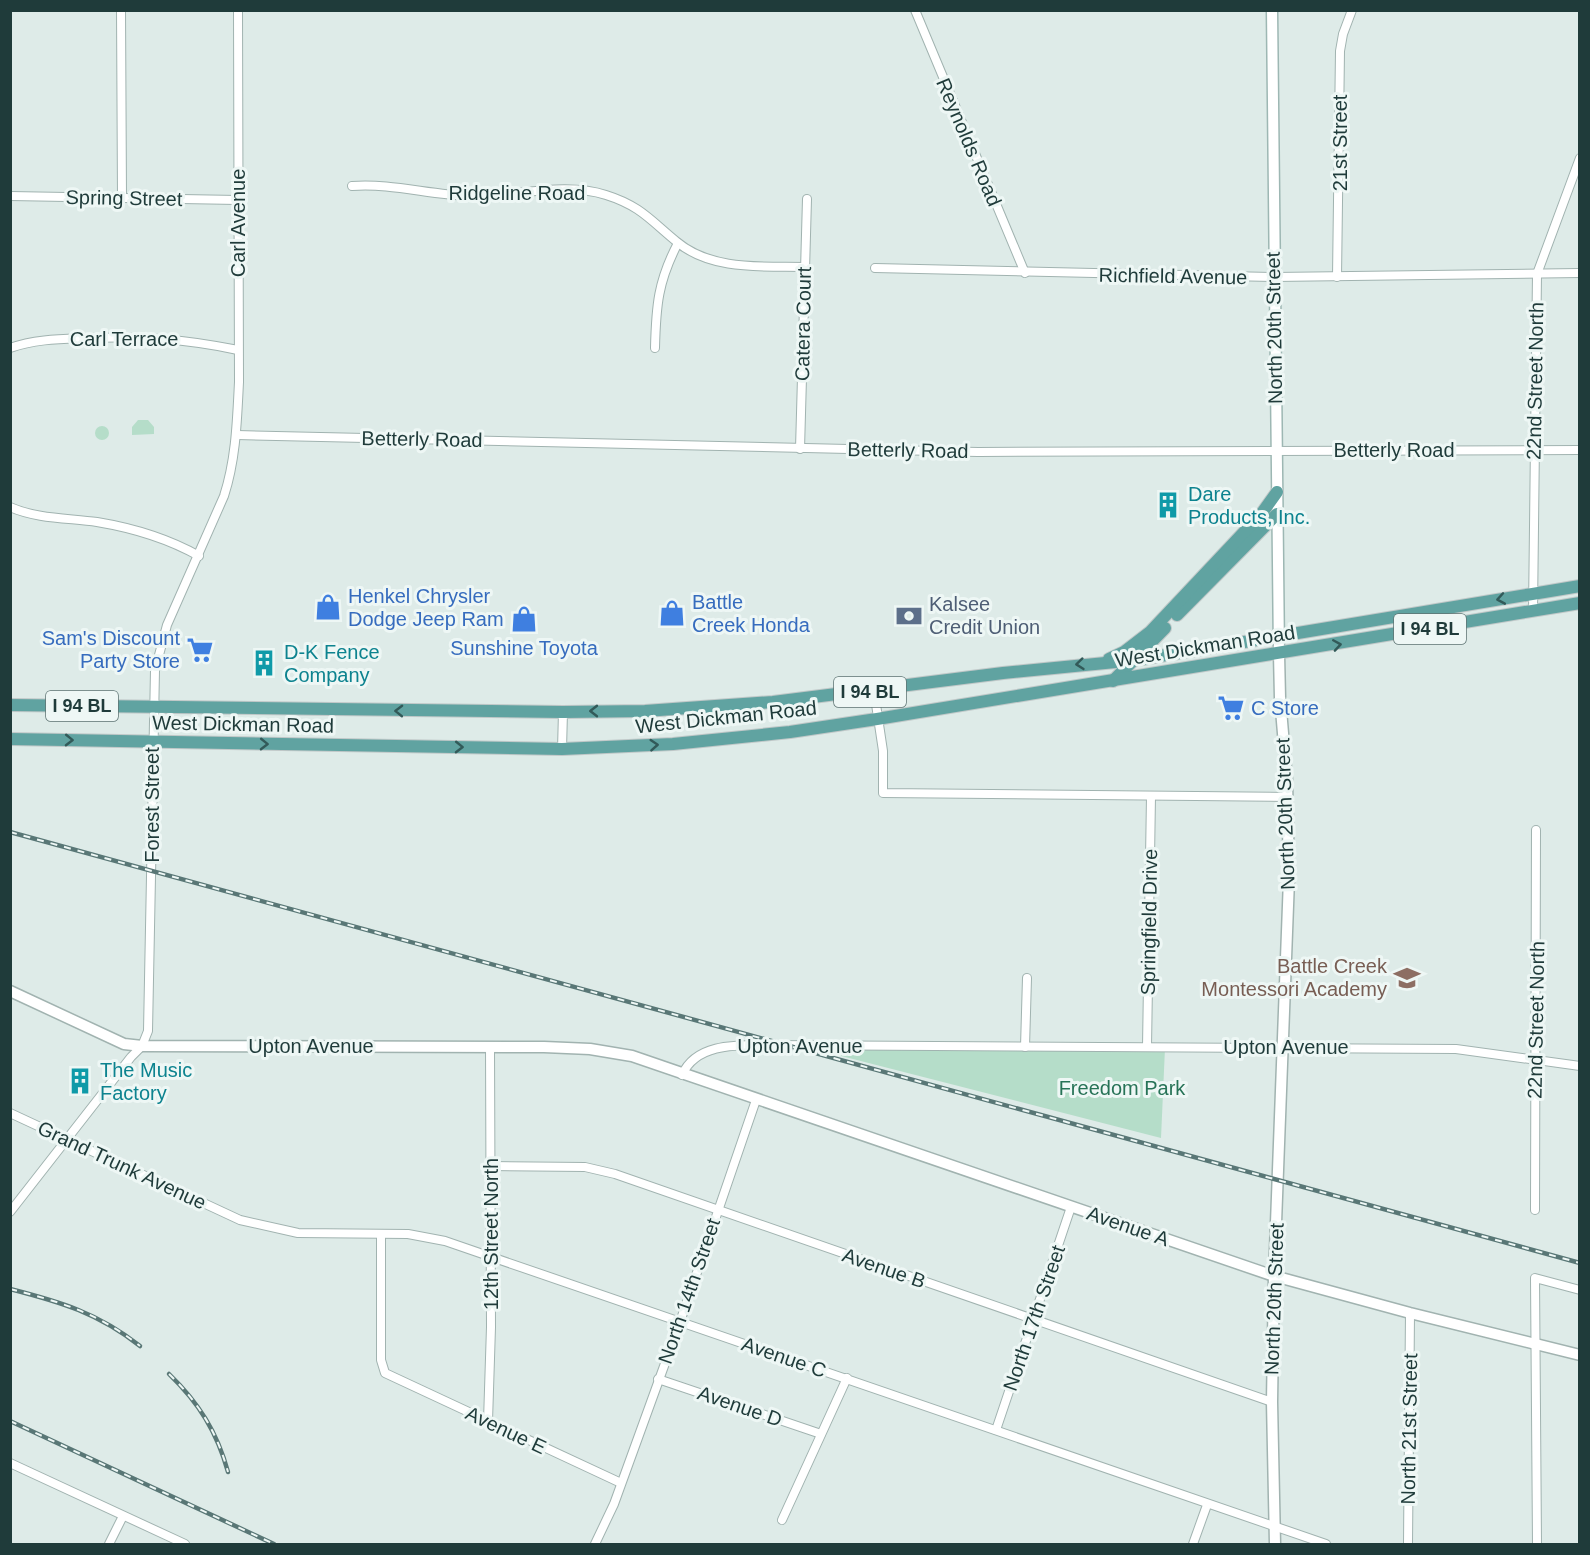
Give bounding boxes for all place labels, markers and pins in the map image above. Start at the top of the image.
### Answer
place label: Dare Products, Inc. [1188,483,1310,528]
building icon: Dare Products, Inc. [1153,490,1183,520]
place label: Henkel Chrysler Dodge Jeep Ram [348,585,504,630]
place label: Battle Creek Honda [692,591,811,636]
shop icon: Henkel Chrysler Dodge Jeep Ram [313,592,343,622]
place label: Kalsee Credit Union [929,593,1040,638]
shop icon: Battle Creek Honda [657,598,687,628]
bank icon: Kalsee Credit Union [894,601,924,631]
shop icon: Sunshine Toyota [509,604,539,634]
place label: Sam's Discount Party Store [42,627,180,672]
supermarket icon: Sam's Discount Party Store [185,635,215,665]
place label: Sunshine Toyota [450,637,599,659]
place label: D-K Fence Company [284,641,380,686]
building icon: D-K Fence Company [249,648,279,678]
supermarket icon: C Store [1216,693,1246,723]
place label: C Store [1251,697,1319,719]
place label: Battle Creek Montessori Academy [1201,955,1388,1000]
school or university icon: Battle Creek Montessori Academy [1392,963,1422,993]
place label: The Music Factory [100,1059,192,1104]
building icon: The Music Factory [65,1066,95,1096]

